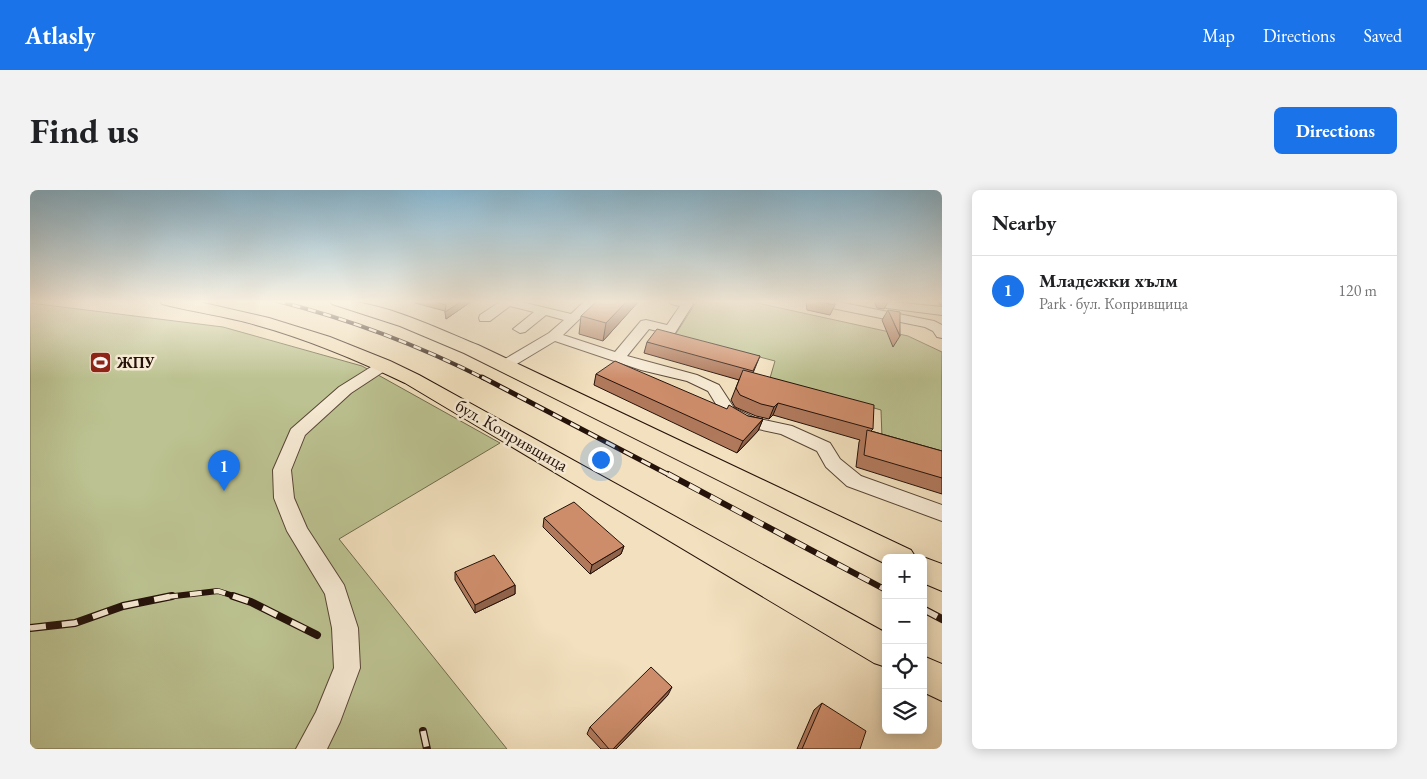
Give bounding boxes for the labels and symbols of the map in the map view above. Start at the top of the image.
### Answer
sports icon: ЖПУ [89,350,113,374]
place label: ЖПУ [116,353,156,372]
street label: бул. Копривщица [452,393,573,477]
your location [588,447,614,473]
pin: 1 [208,450,240,491]

